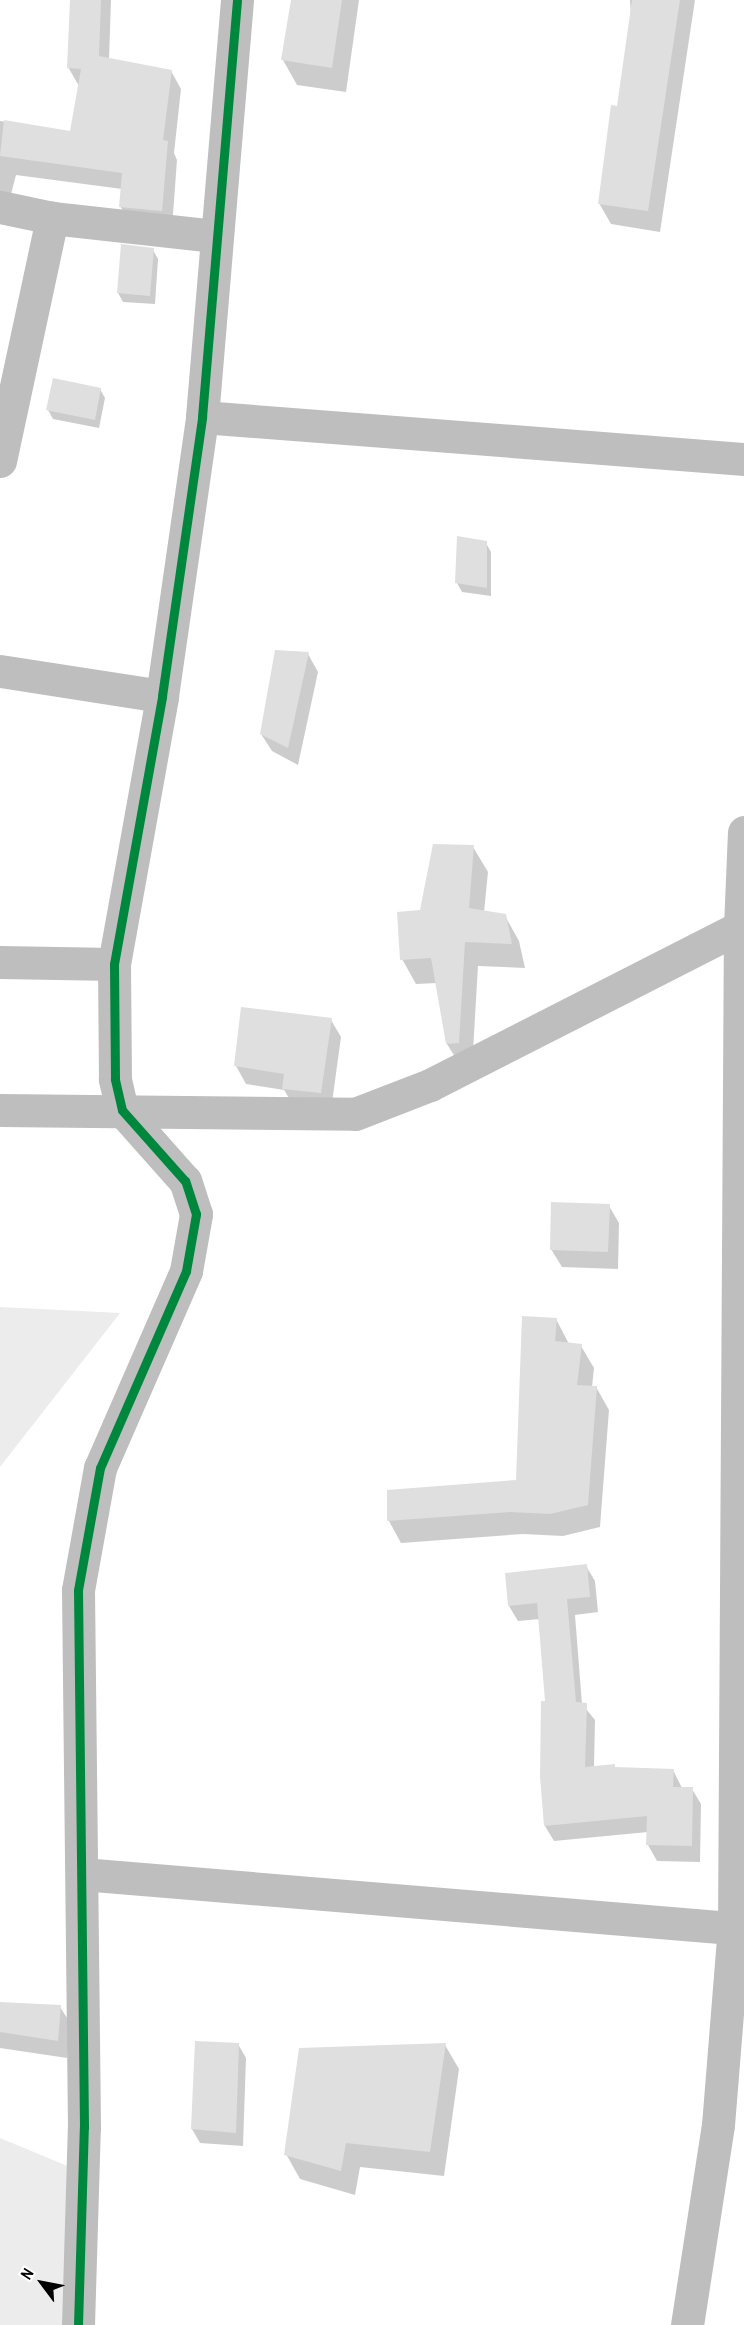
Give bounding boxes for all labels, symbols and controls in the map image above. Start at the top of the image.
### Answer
north arrow [12,2253,72,2313]
text: N [15,2264,39,2283]

